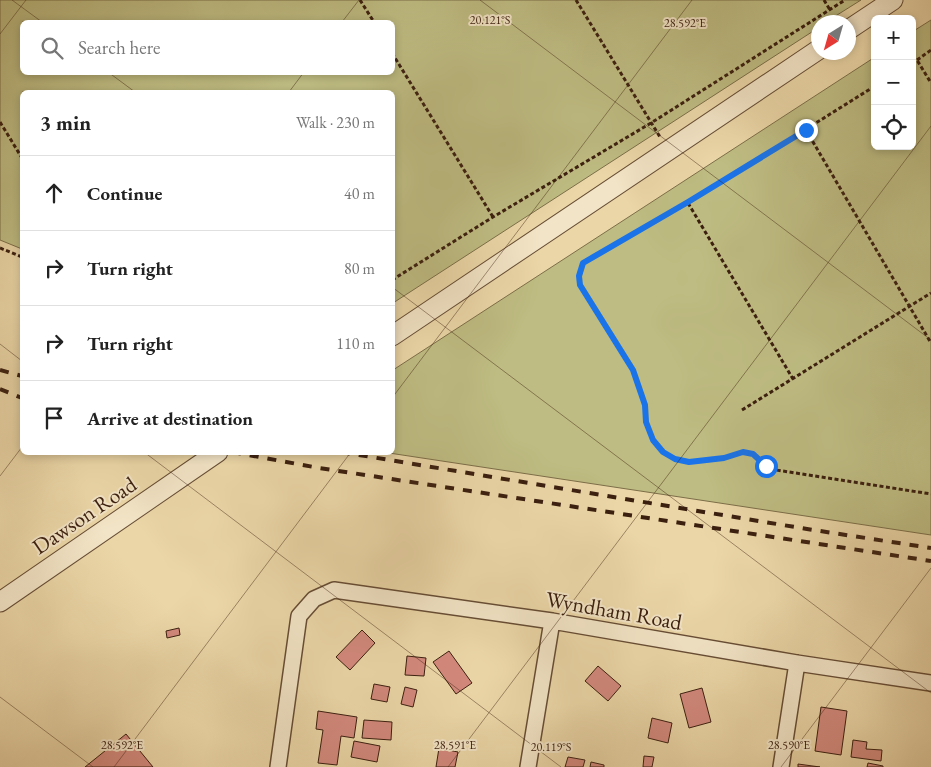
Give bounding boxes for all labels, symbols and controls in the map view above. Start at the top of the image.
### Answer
text: 20.121°S [470,12,511,28]
text: 28.592°E [664,15,706,31]
north arrow [811,15,856,60]
map controls [871,15,916,150]
button: + [871,15,916,60]
search box [20,20,395,75]
icon: search [38,34,66,62]
text: Search here [78,35,160,60]
button: − [871,60,916,105]
button: locate [871,105,916,150]
text: 3 min [40,109,91,136]
text: Walk · 230 m [296,112,375,133]
route end [795,119,818,142]
icon: ahead [40,179,68,207]
text: Continue [87,181,162,206]
text: 40 m [344,183,375,204]
icon: right [40,254,68,282]
text: Turn right [87,256,173,281]
text: 80 m [344,258,375,279]
icon: right [40,329,68,357]
text: Turn right [87,331,173,356]
text: 110 m [336,333,375,354]
icon: arrive [40,404,68,432]
text: Arrive at destination [87,406,253,431]
route start [755,455,778,478]
street label: Dawson Road [26,469,143,561]
street label: Wyndham Road [543,584,685,637]
text: 28.592°E [101,737,143,753]
text: 28.591°E [434,737,476,753]
text: 28.590°E [768,737,810,753]
text: 20.119°S [531,739,572,755]

